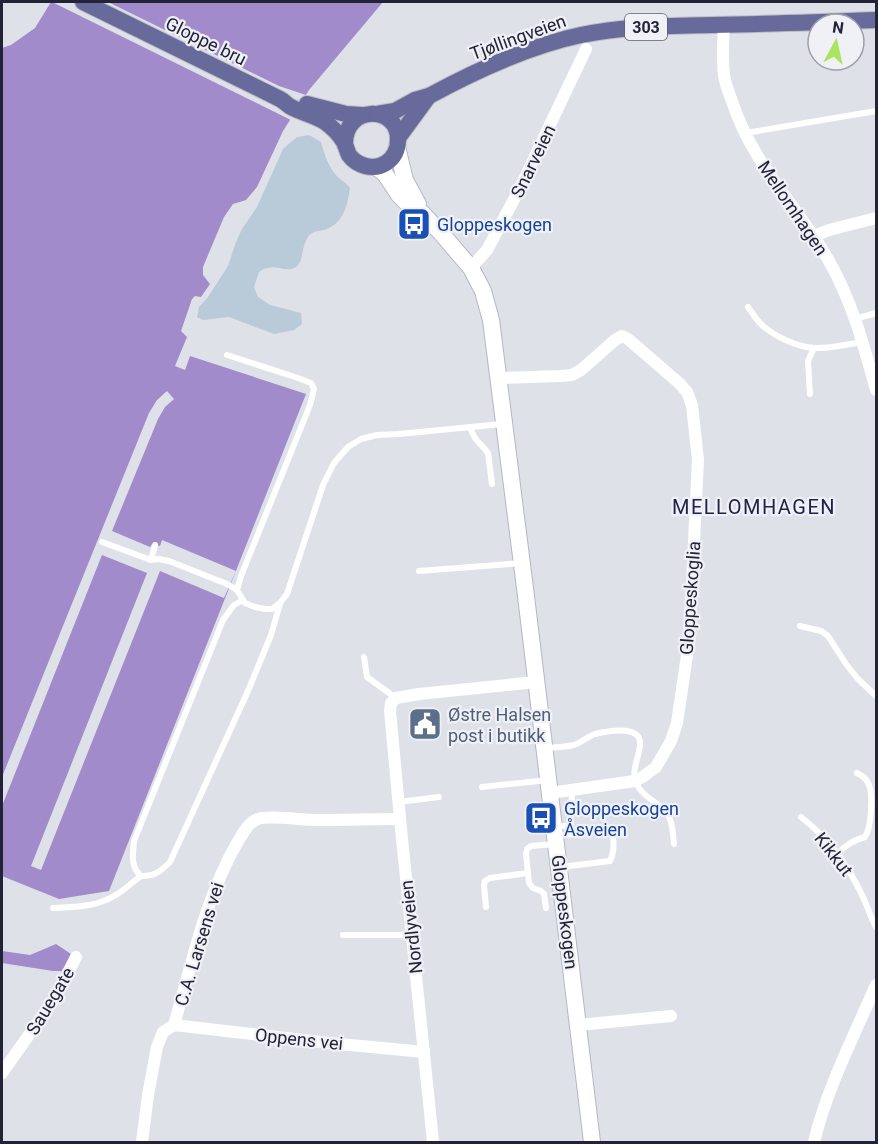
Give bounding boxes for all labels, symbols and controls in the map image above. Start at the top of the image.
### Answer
street label: Tjøllingveien [467,10,569,64]
street label: Gloppe bru [162,12,250,70]
north arrow [806,12,866,72]
road number: 303 [625,14,667,40]
text: N [831,17,845,38]
street label: Snarveien [506,121,560,201]
street label: Mellomhagen [754,157,832,259]
bus stop icon: Gloppeskogen [396,206,432,242]
place label: Gloppeskogen [437,214,552,235]
district label: MELLOMHAGEN [672,495,836,519]
street label: Gloppeskoglia [676,540,704,656]
place label: Østre Halsen post i butikk [448,704,551,746]
public building icon: Østre Halsen post i butikk [407,706,443,742]
place label: Gloppeskogen Åsveien [564,798,679,840]
bus stop icon: Gloppeskogen Åsveien [523,800,559,836]
street label: Kikkut [810,828,858,880]
street label: Gloppeskogen [548,854,582,970]
street label: Nordlyveien [396,879,426,975]
street label: C.A. Larsens vei [170,880,228,1008]
street label: Sauegate [22,963,78,1039]
street label: Oppens vei [254,1024,344,1054]

